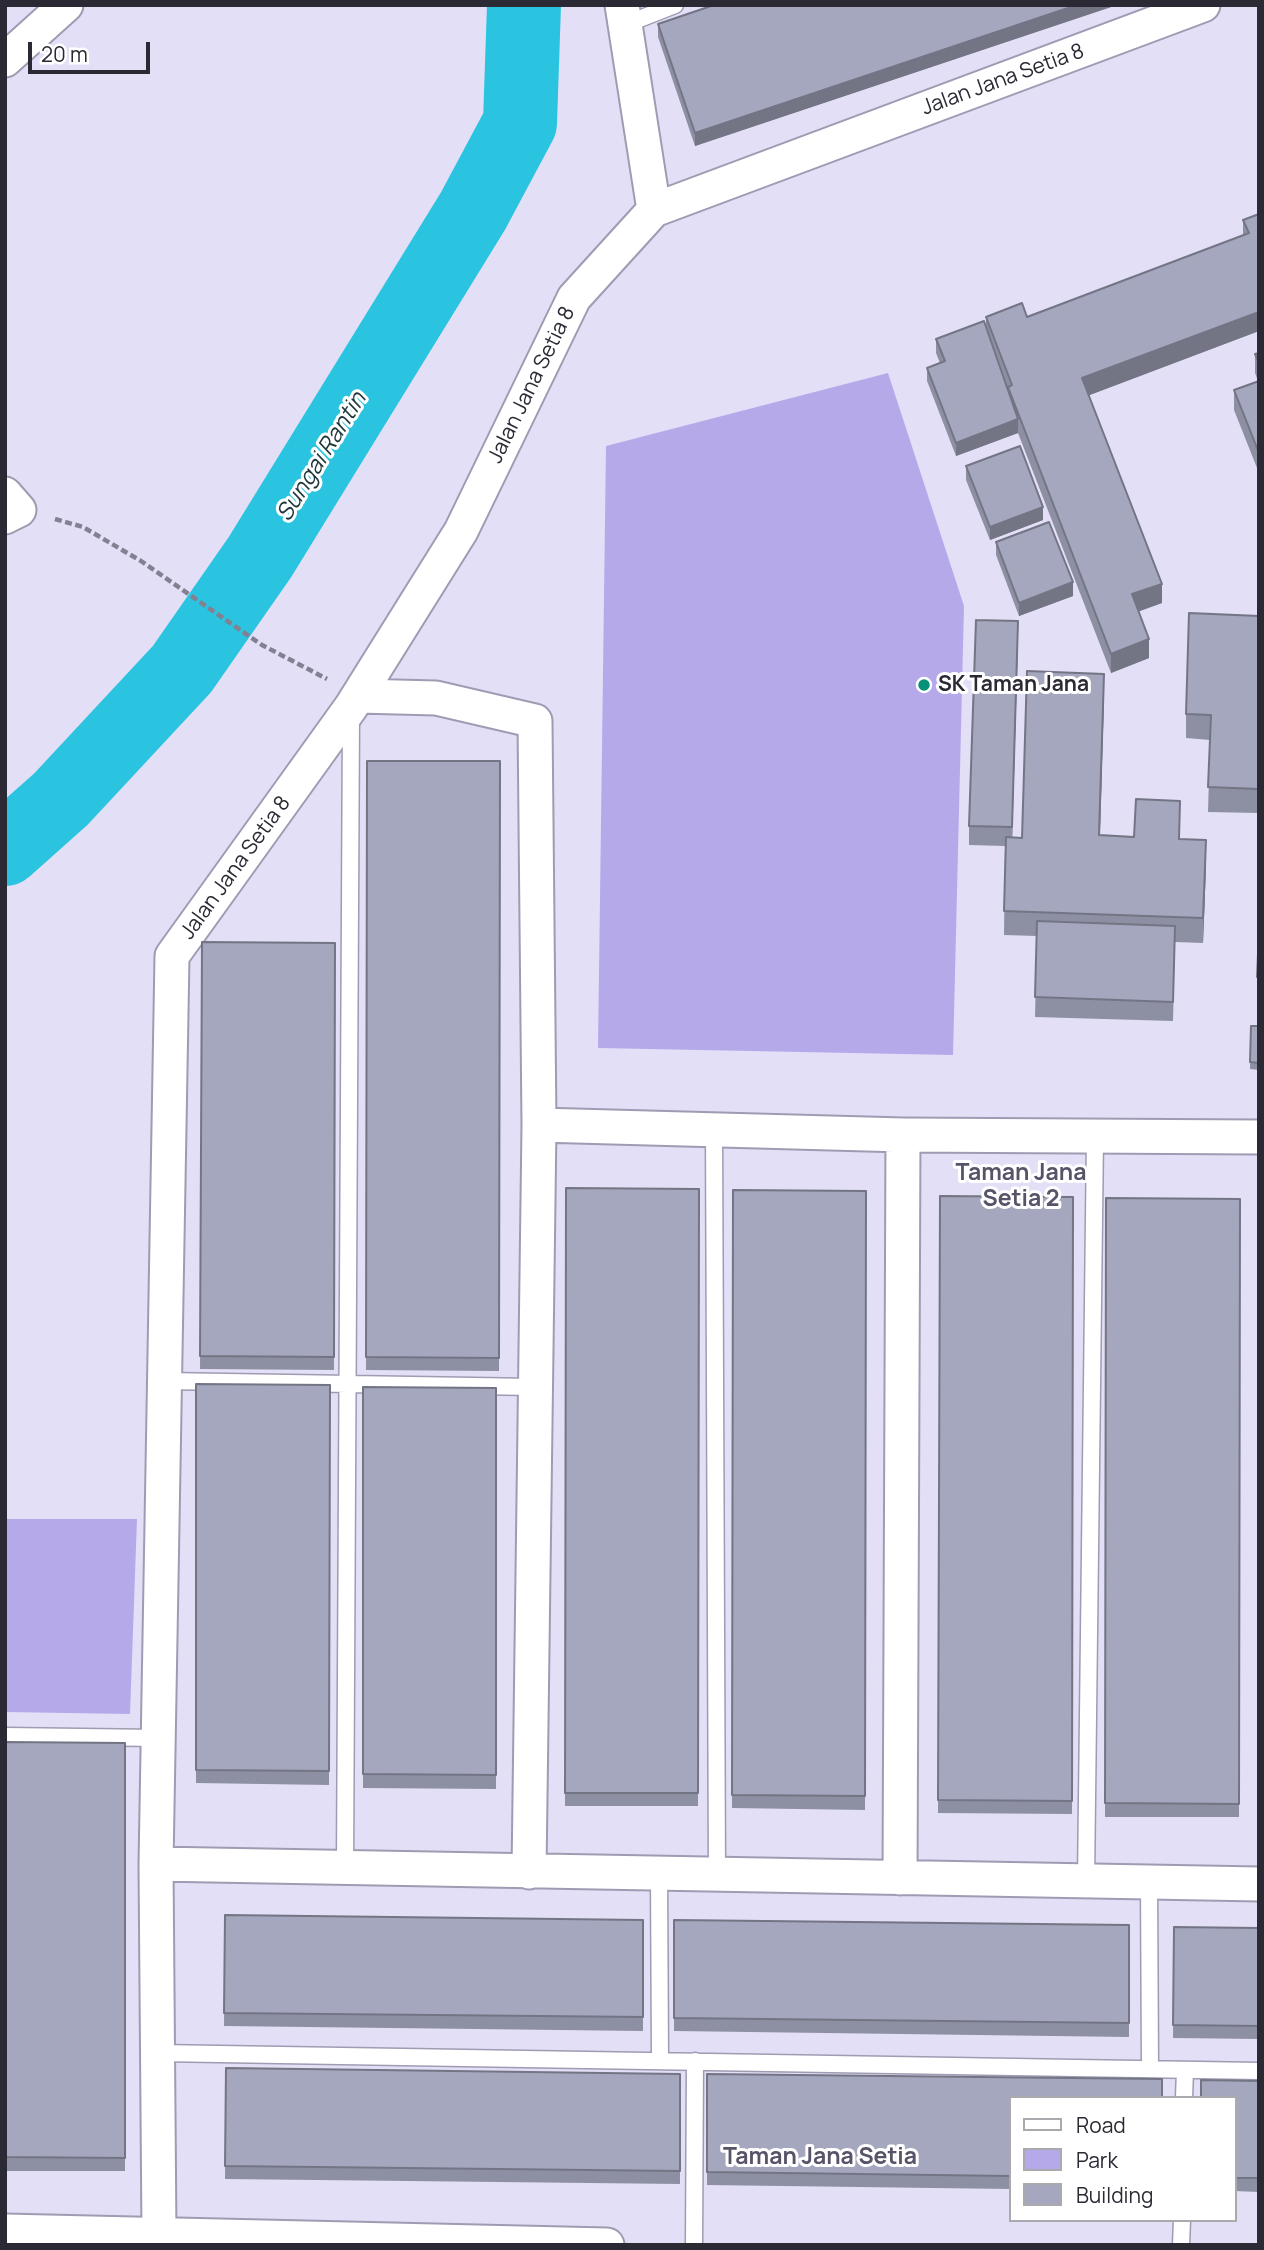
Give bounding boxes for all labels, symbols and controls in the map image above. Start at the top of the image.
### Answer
scale bar [32,28,154,72]
street label: Jalan Jana Setia 8 [918,39,1088,121]
text: 20 m [41,40,88,68]
street label: Jalan Jana Setia 8 [483,303,581,467]
water label: Sungai Rantin [271,387,373,527]
place label: SK Taman Jana [938,672,1089,698]
marker: SK Taman Jana [916,677,932,693]
street label: Jalan Jana Setia 8 [176,791,296,945]
district label: Taman Jana Setia 2 [956,1160,1086,1214]
legend [1009,2096,1236,2222]
text: Road [1076,2111,1126,2139]
district label: Taman Jana Setia [723,2144,917,2172]
text: Park [1076,2146,1118,2174]
text: Building [1076,2181,1153,2209]

